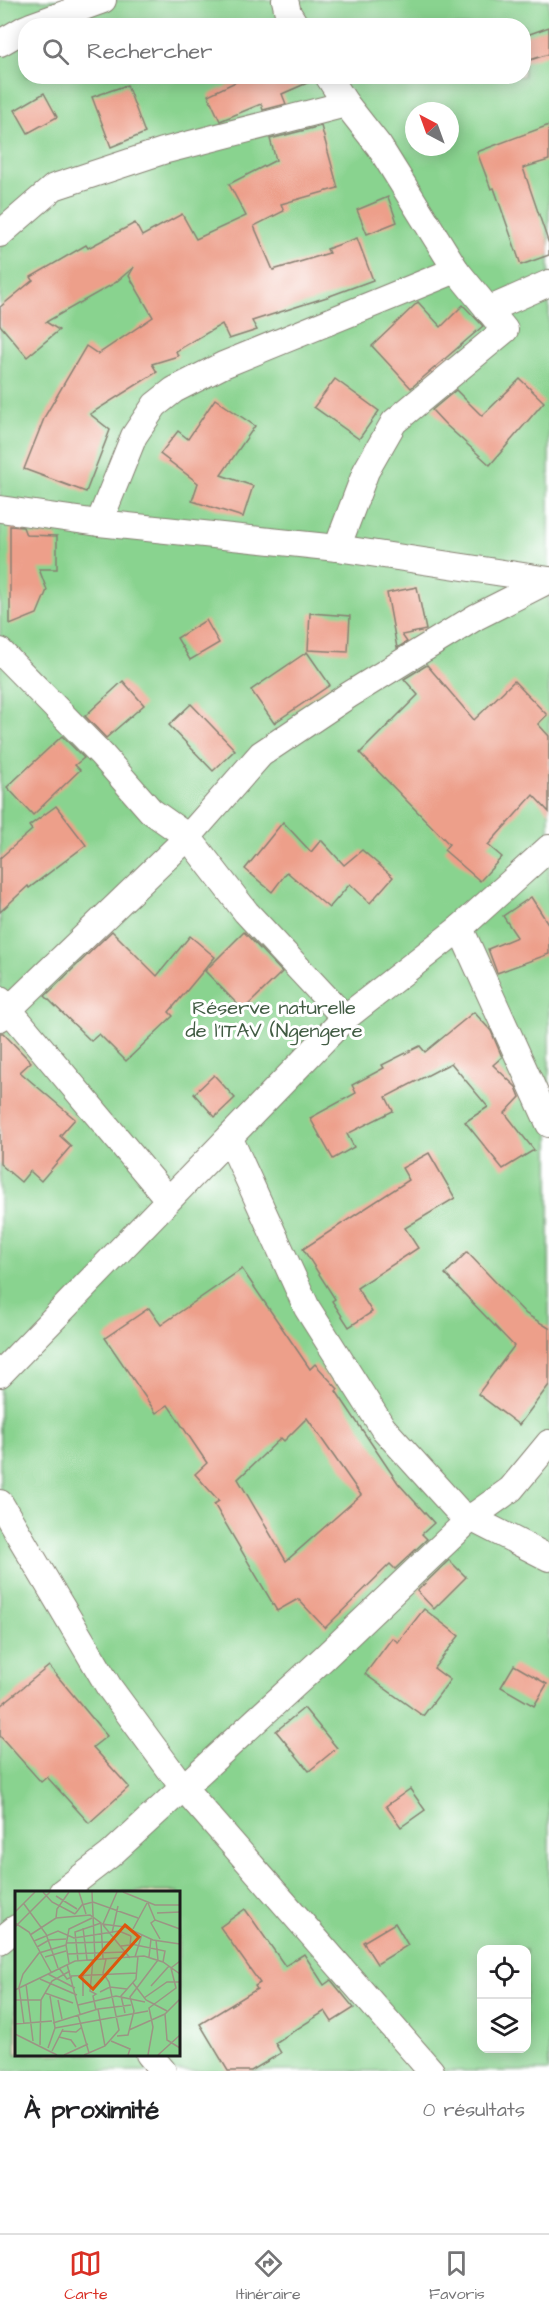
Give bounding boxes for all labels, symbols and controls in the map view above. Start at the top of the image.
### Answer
search box [18,18,531,84]
icon: search [39,35,72,68]
text: Rechercher [87,36,212,67]
north arrow [405,102,459,156]
park label: Réserve naturelle de l'ITAV (Ngengere [186,994,363,1046]
inset map [15,1891,180,2056]
map controls [477,1945,531,2053]
button: locate [477,1945,531,1999]
button: layers [477,1999,531,2053]
text: À proximité [24,2092,159,2128]
text: 0 résultats [423,2096,525,2124]
tab: Carte [64,2247,108,2305]
tab: Itinéraire [236,2247,301,2305]
tab: Favoris [429,2247,485,2305]

